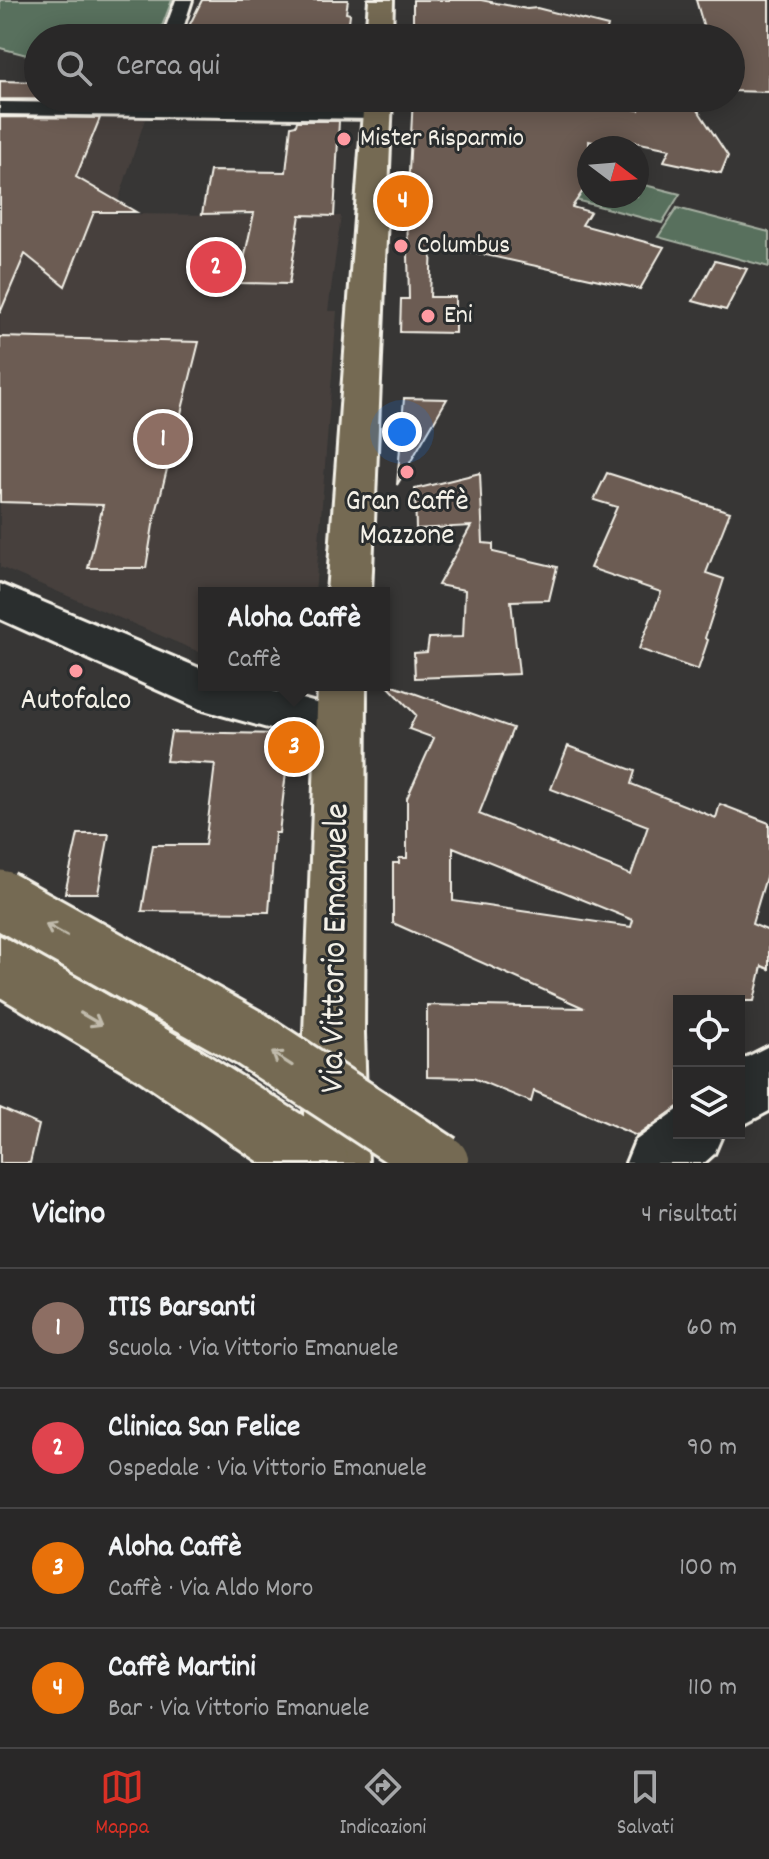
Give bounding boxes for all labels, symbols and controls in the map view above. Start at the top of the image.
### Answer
search box [24,24,745,112]
icon: search [52,46,96,90]
text: Cerca qui [116,47,220,90]
place label: Mister Risparmio [360,121,524,158]
marker: Mister Risparmio [335,130,353,148]
north arrow [577,136,649,208]
pin: 4 [377,171,429,231]
place label: Columbus [417,228,510,265]
pin: 2 [190,237,242,297]
marker: Columbus [392,237,410,255]
place label: Eni [444,298,473,335]
marker: Eni [419,307,437,325]
pin: 1 [137,409,189,469]
your location [382,412,422,452]
marker: Gran Caffè Mazzone [398,463,416,481]
place label: Gran Caffè Mazzone [345,482,469,559]
popup [198,587,390,691]
text: Aloha Caffè [227,599,361,642]
text: Caffè [227,642,281,679]
marker: Autofalco [67,662,85,680]
place label: Autofalco [21,681,131,724]
pin: 3 [268,717,320,777]
street label: Via Vittorio Emanuele [308,803,366,1093]
one-way arrow [45,922,68,938]
map controls [673,995,745,1139]
button: locate [673,995,745,1067]
one-way arrow [79,1011,102,1027]
one-way arrow [271,1050,293,1067]
button: layers [673,1067,745,1139]
text: Vicino [32,1191,105,1240]
text: 4 risultati [641,1197,737,1234]
text: ITIS Barsanti [108,1288,255,1331]
text: 1 [55,1310,61,1347]
text: 60 m [686,1310,737,1347]
text: Scuola · Via Vittorio Emanuele [108,1331,398,1368]
text: Clinica San Felice [108,1408,300,1451]
text: 2 [52,1430,64,1467]
text: 90 m [687,1430,737,1467]
text: Ospedale · Via Vittorio Emanuele [108,1451,427,1488]
text: Aloha Caffè [108,1528,242,1571]
text: 3 [52,1550,64,1587]
text: 100 m [679,1550,737,1587]
text: Caffè · Via Aldo Moro [108,1571,313,1608]
text: Caffè Martini [108,1648,256,1691]
text: 4 [53,1670,63,1707]
text: 110 m [688,1670,737,1707]
text: Bar · Via Vittorio Emanuele [108,1691,370,1728]
tab: Mappa [95,1765,149,1844]
tab: Indicazioni [340,1765,426,1844]
tab: Salvati [617,1765,674,1844]

